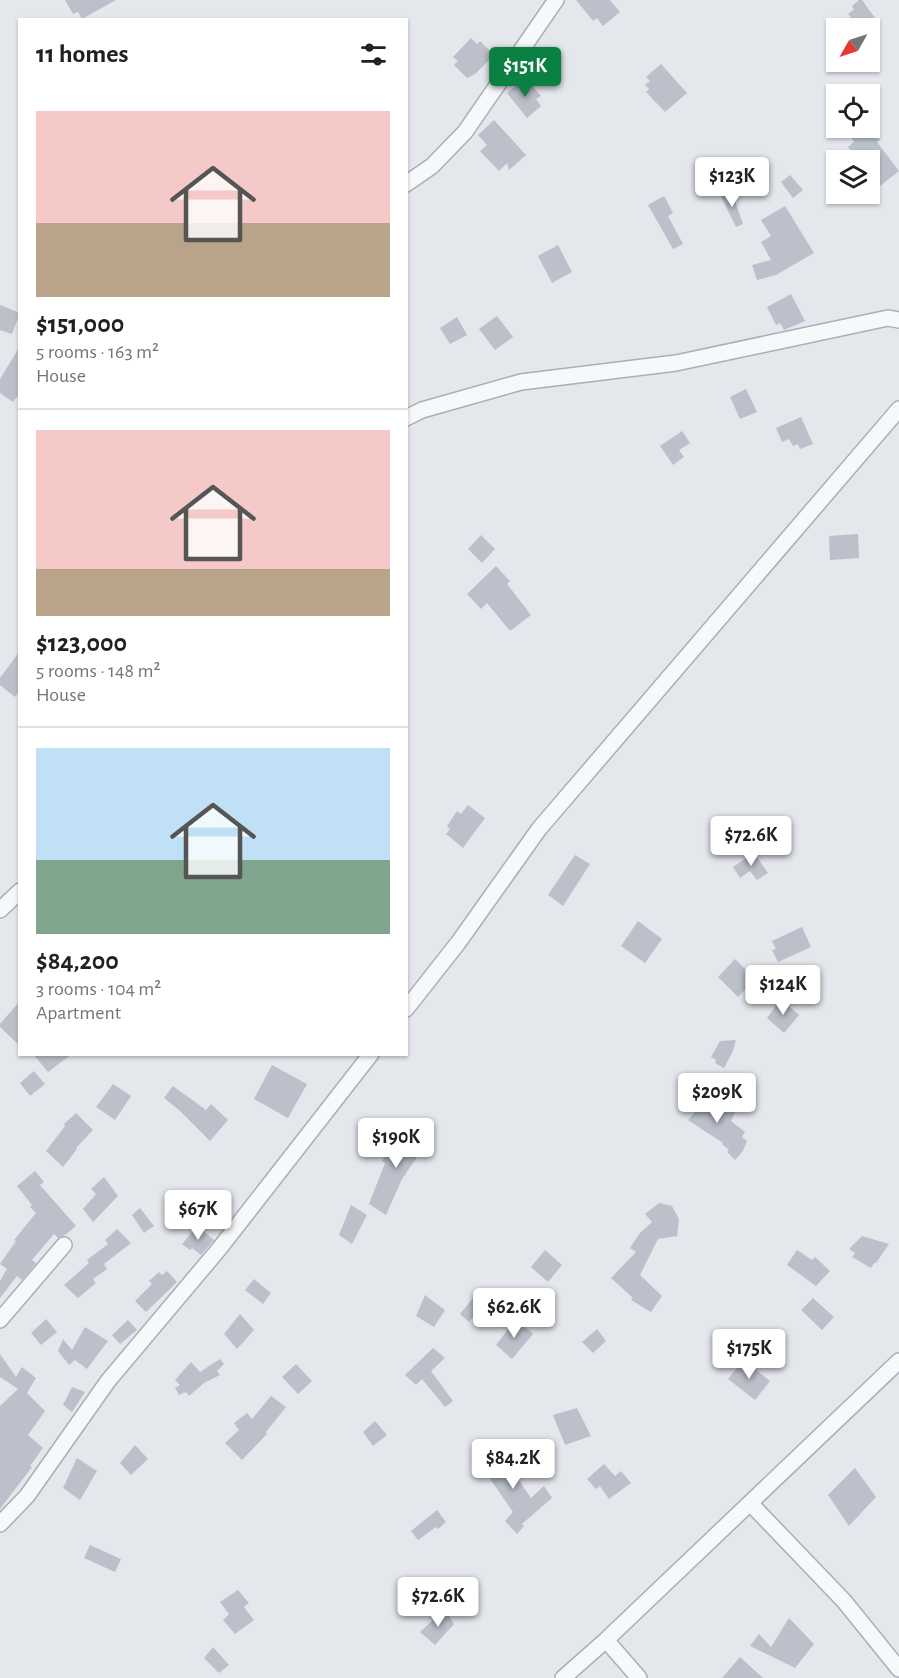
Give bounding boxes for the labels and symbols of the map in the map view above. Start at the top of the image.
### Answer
north arrow [826,18,880,72]
pin: $151K [483,47,567,98]
pin: $123K [690,157,774,208]
pin: $72.6K [702,816,800,867]
pin: $124K [741,965,825,1016]
pin: $209K [675,1073,759,1124]
pin: $190K [354,1118,438,1169]
pin: $67K [162,1190,234,1241]
pin: $62.6K [465,1288,563,1339]
pin: $175K [707,1329,791,1380]
pin: $84.2K [464,1439,562,1490]
pin: $72.6K [389,1577,487,1628]

